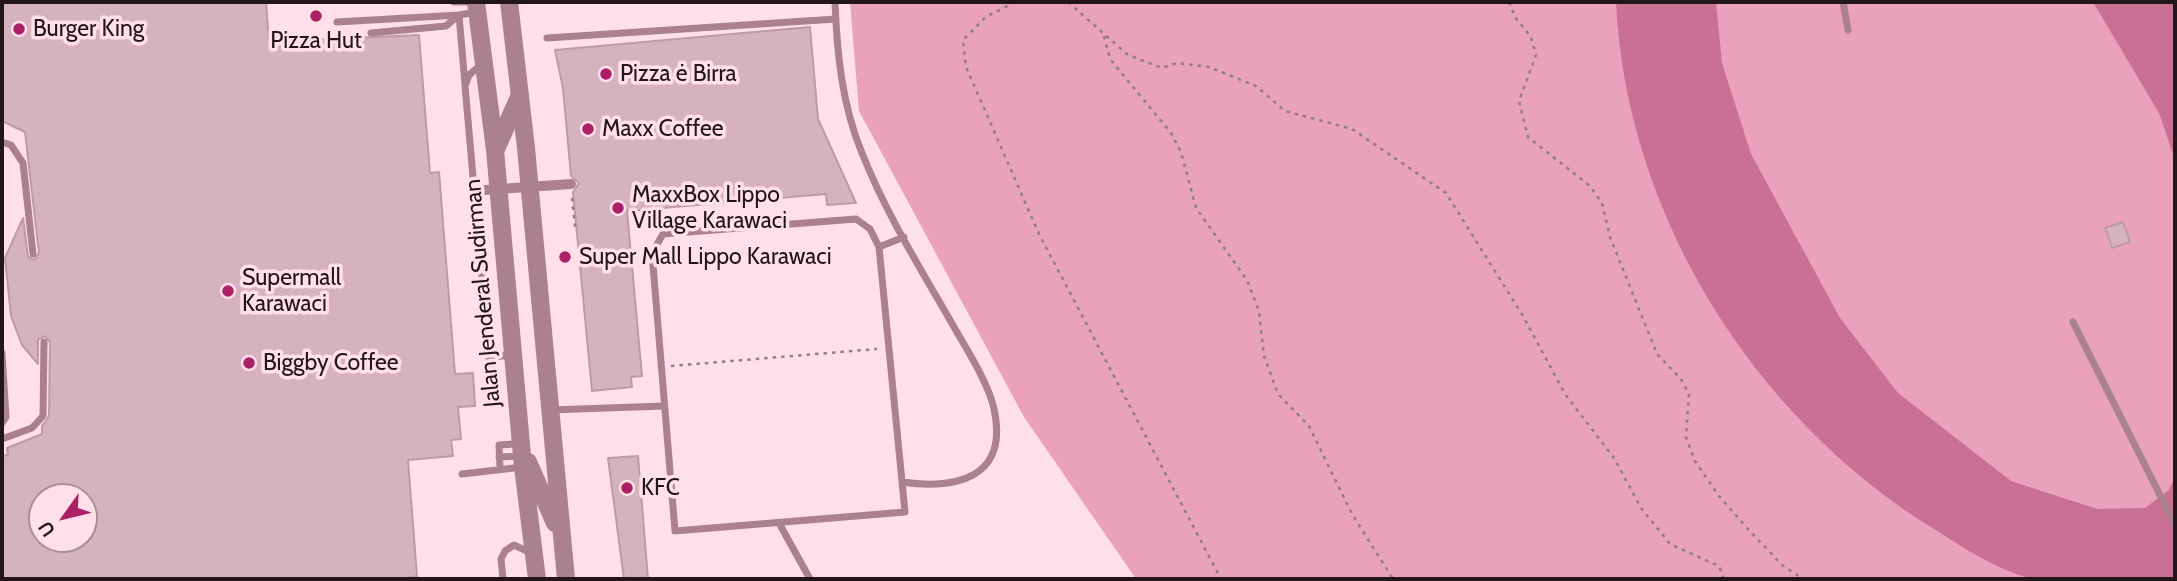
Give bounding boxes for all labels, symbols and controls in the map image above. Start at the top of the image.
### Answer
marker: Pizza Hut [308,8,324,24]
place label: Burger King [33,15,144,43]
marker: Burger King [11,21,27,37]
place label: Pizza Hut [270,27,362,55]
place label: Pizza ė Birra [620,60,737,88]
marker: Pizza ė Birra [598,66,614,82]
place label: Maxx Coffee [602,115,723,143]
marker: Maxx Coffee [580,121,596,137]
street label: Jalan Jenderal Sudirman [459,178,507,408]
place label: MaxxBox Lippo Village Karawaci [632,181,787,235]
marker: MaxxBox Lippo Village Karawaci [610,200,626,216]
place label: Super Mall Lippo Karawaci [579,243,832,271]
marker: Super Mall Lippo Karawaci [557,249,573,265]
place label: Supermall Karawaci [242,264,341,318]
marker: Supermall Karawaci [220,283,236,299]
place label: Biggby Coffee [263,349,399,377]
marker: Biggby Coffee [241,355,257,371]
place label: KFC [641,474,680,502]
marker: KFC [619,480,635,496]
north arrow [28,483,98,553]
text: U [33,517,60,541]

